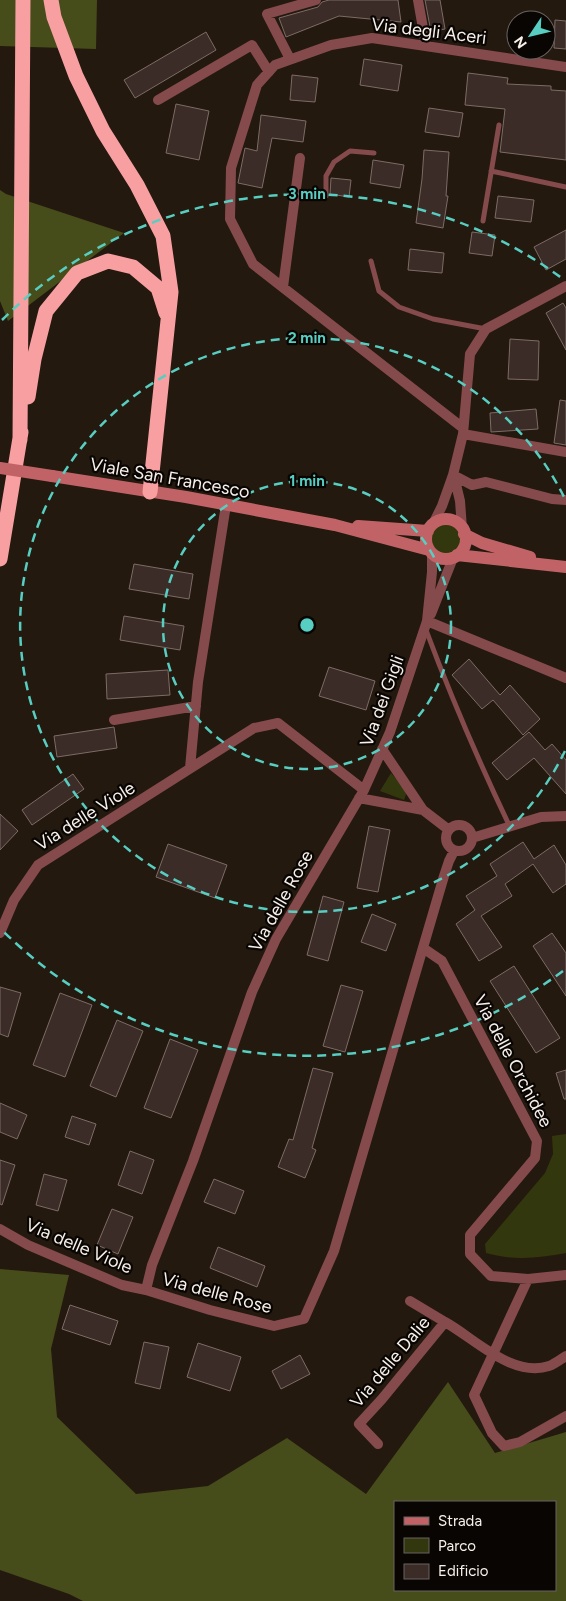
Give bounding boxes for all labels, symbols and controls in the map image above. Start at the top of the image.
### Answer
north arrow [506,10,556,60]
street label: Via degli Aceri [370,13,488,49]
text: N [511,33,531,51]
text: 3 min [288,185,326,203]
text: 2 min [288,329,326,347]
street label: Viale San Francesco [88,453,252,503]
text: 1 min [289,472,325,490]
centre of rings [298,616,316,634]
street label: Via dei Gigli [355,652,409,750]
street label: Via delle Viole [31,776,139,855]
street label: Via delle Rose [244,846,318,956]
street label: Via delle Orchidee [469,991,557,1131]
street label: Via delle Viole [22,1214,136,1278]
street label: Via delle Rose [160,1268,274,1318]
street label: Via delle Dalie [345,1312,435,1412]
legend [394,1501,556,1591]
text: Strada [438,1512,482,1530]
text: Parco [438,1537,476,1555]
text: Edificio [438,1562,489,1580]

